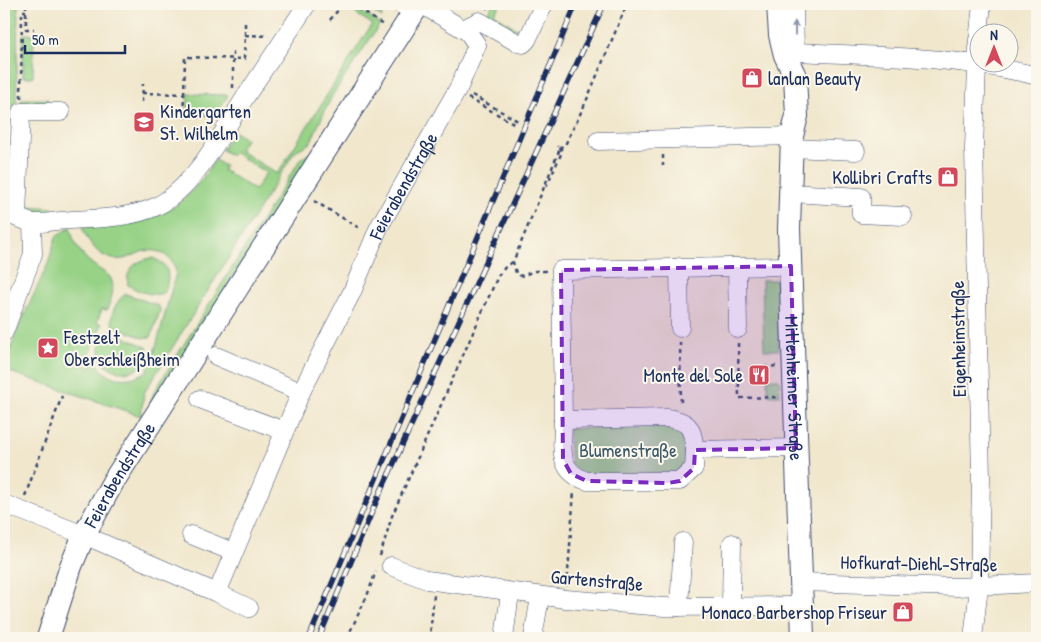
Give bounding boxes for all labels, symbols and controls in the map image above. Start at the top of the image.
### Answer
one-way arrow [790,20,798,36]
scale bar [25,22,125,54]
north arrow [968,22,1018,72]
text: N [990,25,998,44]
text: 50 m [32,29,59,50]
place label: lanlan Beauty [768,65,861,91]
shop icon: lanlan Beauty [740,66,764,90]
place label: Kindergarten St. Wilhelm [160,98,251,146]
school or university icon: Kindergarten St. Wilhelm [132,110,156,134]
street label: Feierabendstraße [362,127,444,244]
place label: Kollibri Crafts [832,164,932,190]
shop icon: Kollibri Crafts [936,165,960,189]
street label: Eigenheimstraße [944,280,972,397]
street label: Mittenheimer Straße [779,316,810,461]
place label: Festzelt Oberschleißheim [63,324,180,372]
place icon: Festzelt Oberschleißheim [36,336,60,360]
place label: Monte del Sole [644,362,743,388]
restaurant icon: Monte del Sole [747,363,771,387]
street label: Feierabendstraße [77,417,161,533]
park label: Blumenstraße [579,437,677,463]
street label: Hofkurat-Diehl-Straße [840,549,998,577]
street label: Gartenstraße [550,563,645,597]
place label: Monaco Barbershop Friseur [702,599,888,625]
shop icon: Monaco Barbershop Friseur [891,600,915,624]

